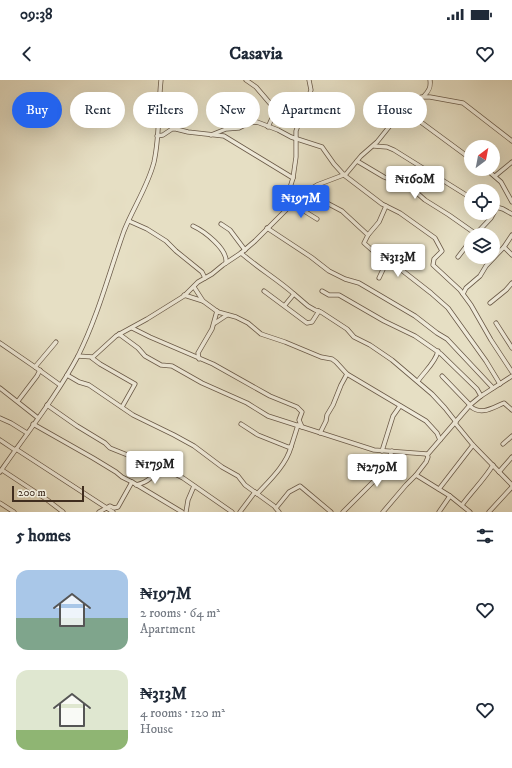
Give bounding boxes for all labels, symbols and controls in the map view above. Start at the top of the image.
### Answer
text: 09:38 [20,5,53,24]
icon: back [16,43,38,65]
text: Casavia [229,43,283,65]
icon: heart [474,43,496,65]
chip: Buy [12,92,62,128]
chip: Rent [70,92,125,128]
chip: Filters [133,92,198,128]
chip: New [206,92,260,128]
chip: Apartment [268,92,355,128]
chip: House [363,92,427,128]
north arrow [464,140,500,176]
map controls [464,140,500,264]
pin: ₦160M [387,166,443,200]
text: ₦160M [395,171,435,187]
button: locate [464,184,500,220]
pin: ₦197M [273,185,329,219]
text: ₦197M [281,190,321,206]
button: layers [464,228,500,264]
pin: ₦313M [370,244,426,278]
text: ₦313M [380,249,416,265]
pin: ₦179M [127,451,183,485]
pin: ₦279M [349,454,405,488]
text: ₦179M [135,456,175,472]
text: ₦279M [357,459,397,475]
scale bar [12,484,84,503]
text: 200 m [18,486,46,500]
text: 5 homes [16,525,71,547]
icon: filters [474,525,496,547]
text: ₦197M [140,583,191,605]
icon: home [48,586,96,634]
icon: heart [474,599,496,621]
text: 2 rooms · 64 m² [140,605,220,621]
text: Apartment [140,621,195,637]
text: ₦313M [140,683,187,705]
icon: home [48,686,96,734]
icon: heart [474,699,496,721]
text: 4 rooms · 120 m² [140,705,225,721]
text: House [140,721,173,737]

